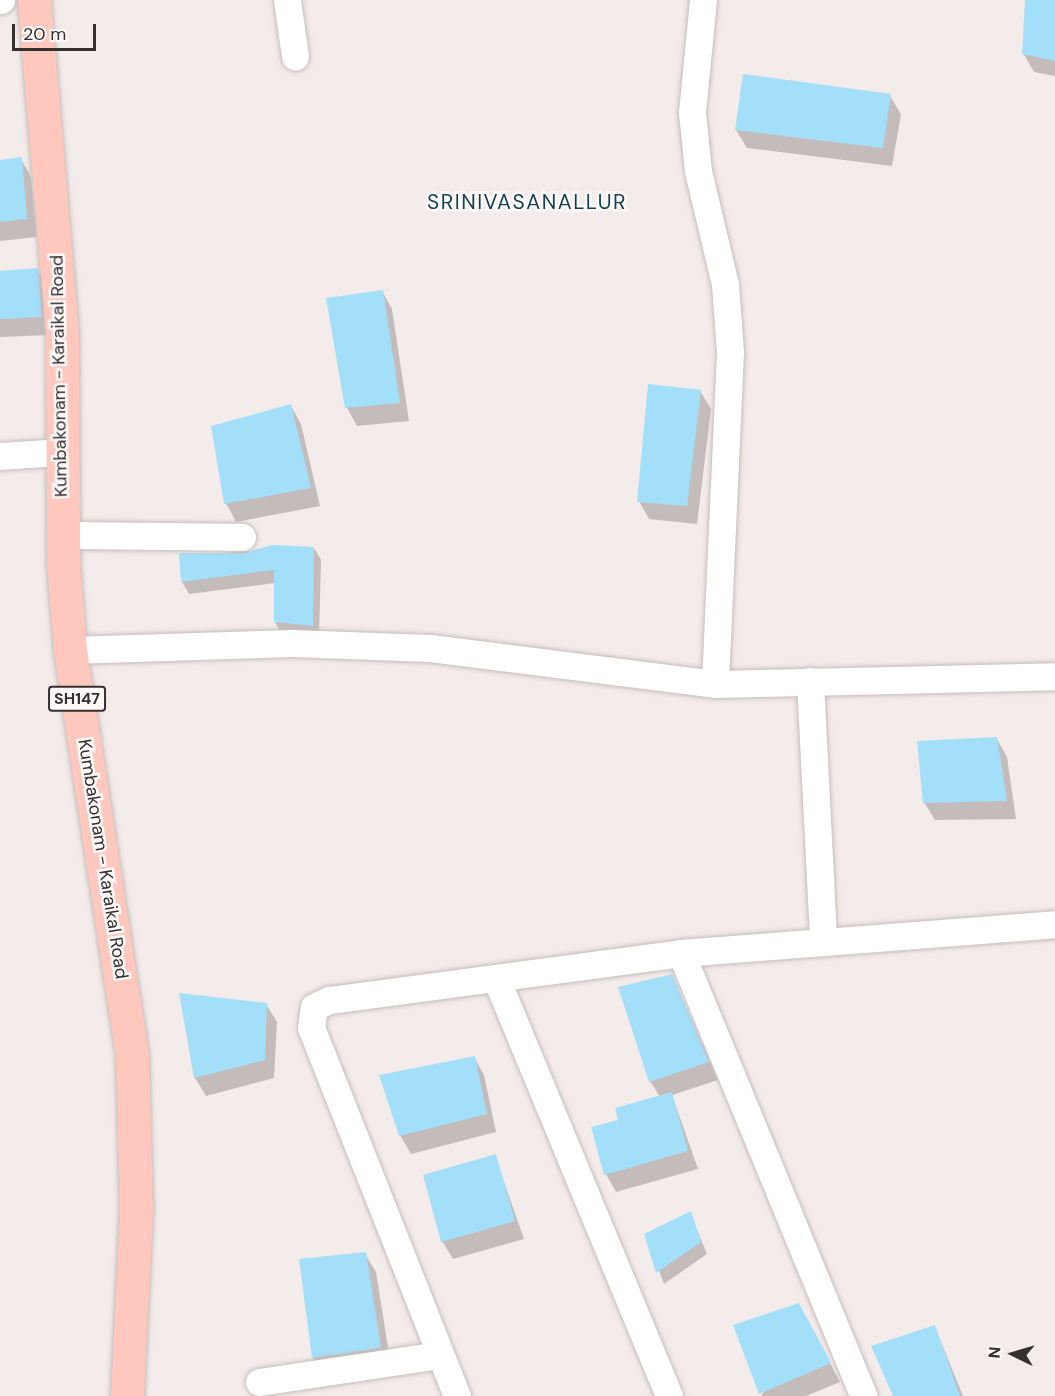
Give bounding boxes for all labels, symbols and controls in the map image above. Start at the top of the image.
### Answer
scale bar [15,12,99,50]
text: 20 m [23,22,66,46]
district label: SRINIVASANALLUR [427,189,627,215]
street label: Kumbakonam - Karaikal Road [46,255,72,497]
road number: SH147 [47,686,107,712]
street label: Kumbakonam - Karaikal Road [73,738,133,980]
north arrow [983,1324,1043,1384]
text: N [984,1346,1006,1359]

